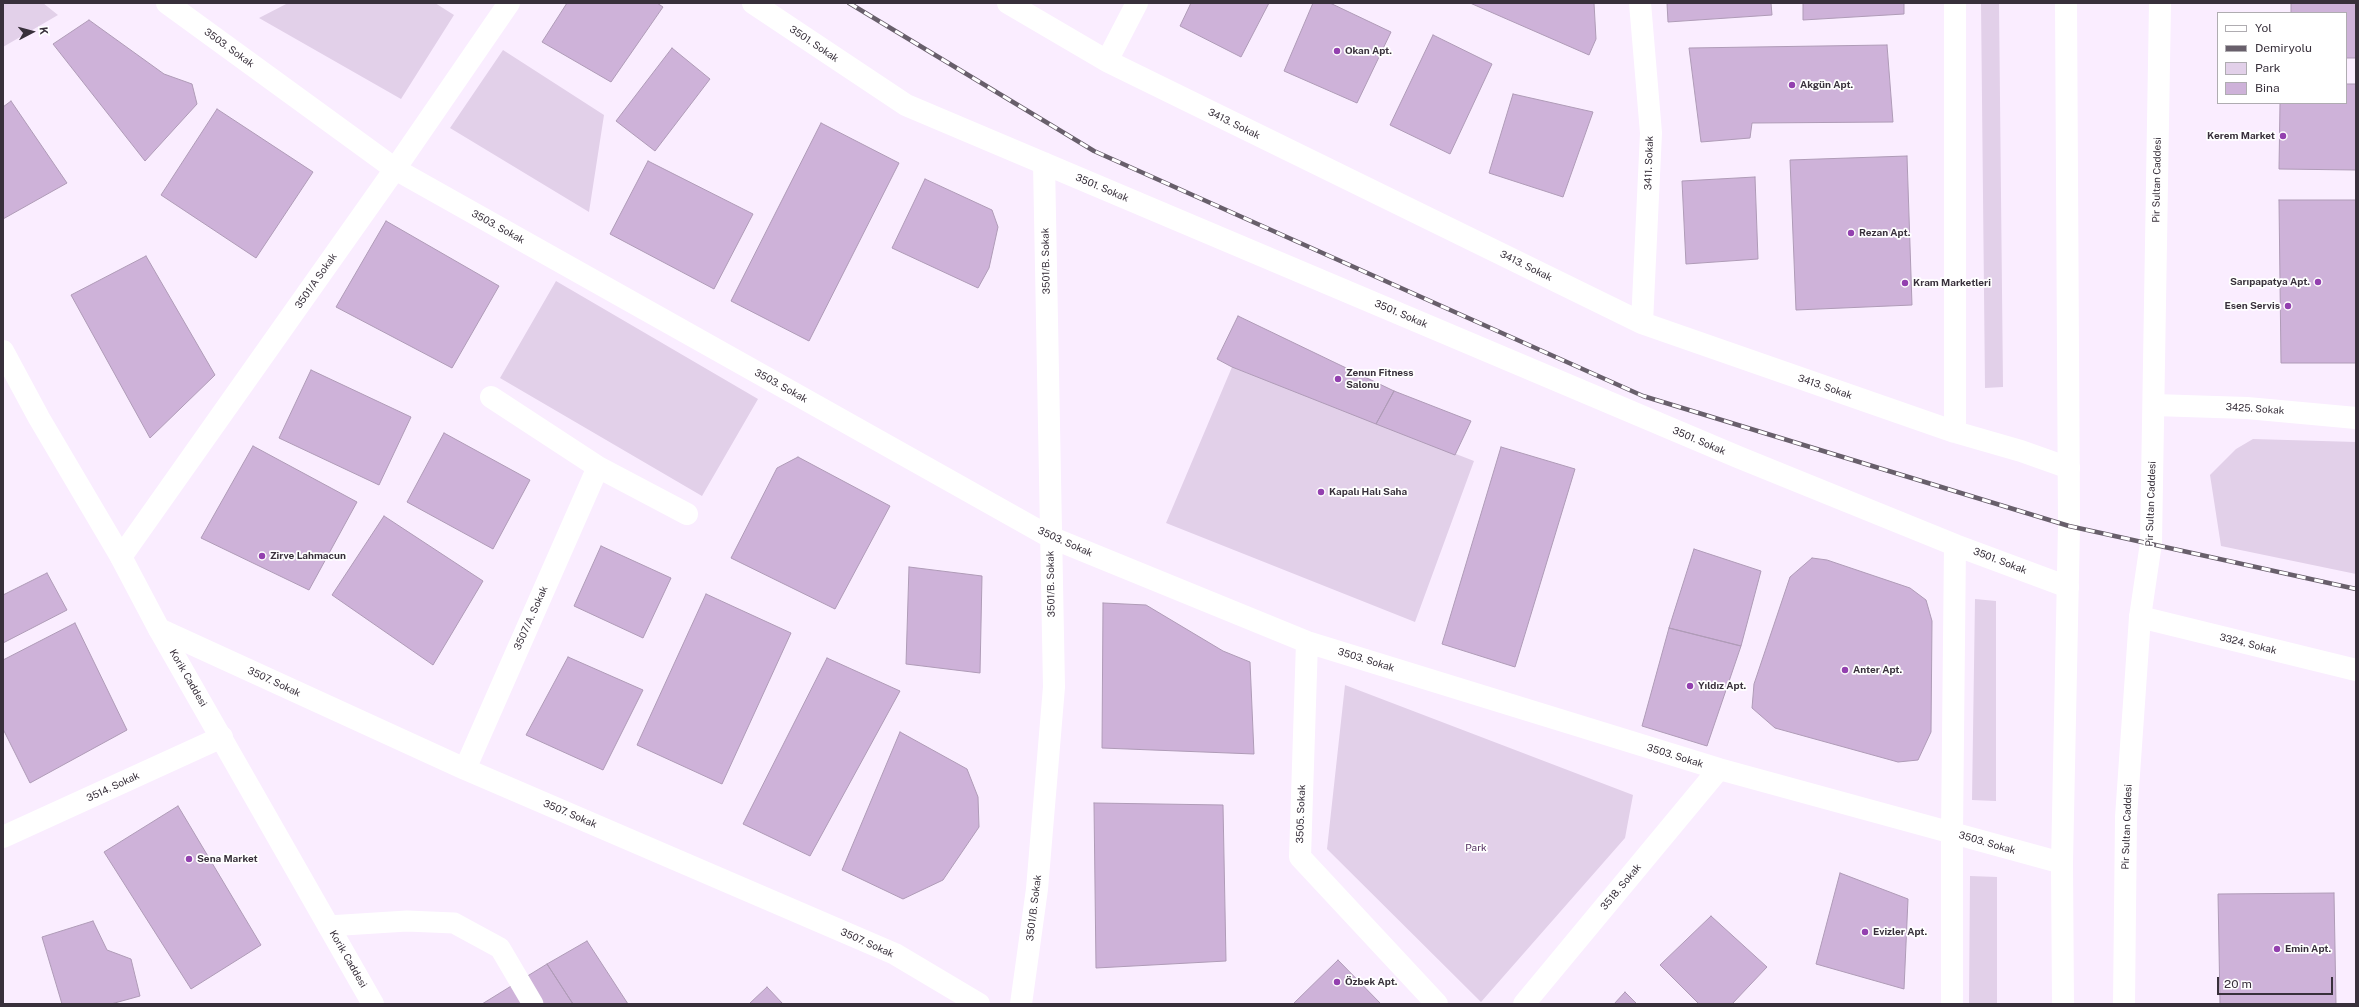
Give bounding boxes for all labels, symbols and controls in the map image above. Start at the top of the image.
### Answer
north arrow [12,12,52,52]
legend [2217,12,2347,104]
text: Yol [2255,21,2272,35]
street label: 3501. Sokak [787,23,841,65]
text: K [38,26,50,35]
street label: 3503. Sokak [202,26,256,70]
text: Demiryolu [2255,41,2312,55]
place label: Okan Apt. [1345,45,1392,57]
marker: Okan Apt. [1332,46,1342,56]
text: Park [2255,61,2281,75]
place label: Akgün Apt. [1800,79,1853,91]
marker: Akgün Apt. [1787,80,1797,90]
text: Bina [2255,81,2280,95]
street label: 3413. Sokak [1206,106,1262,142]
place label: Kerem Market [2207,130,2275,142]
marker: Kerem Market [2278,131,2288,141]
street label: 3411. Sokak [1642,136,1656,190]
street label: Pir Sultan Caddesi [2150,137,2164,223]
street label: 3501. Sokak [1074,171,1130,205]
street label: 3503. Sokak [469,208,527,246]
place label: Rezan Apt. [1859,227,1910,239]
street label: 3501/B. Sokak [1039,228,1053,294]
marker: Rezan Apt. [1846,228,1856,238]
street label: 3413. Sokak [1498,248,1554,284]
street label: 3501/A Sokak [292,251,340,311]
place label: Sarıpapatya Apt. [2230,276,2310,288]
place label: Kram Marketleri [1913,277,1991,289]
marker: Sarıpapatya Apt. [2313,277,2323,287]
marker: Kram Marketleri [1900,278,1910,288]
street label: 3501. Sokak [1373,297,1429,331]
place label: Esen Servis [2224,300,2280,312]
marker: Esen Servis [2283,301,2293,311]
street label: 3503. Sokak [752,367,810,405]
place label: Zenun Fitness Salonu [1346,367,1414,390]
street label: 3413. Sokak [1796,372,1854,402]
marker: Zenun Fitness Salonu [1333,374,1343,384]
street label: 3425. Sokak [2225,401,2285,417]
street label: 3501. Sokak [1671,424,1727,458]
street label: Pir Sultan Caddesi [2144,461,2158,547]
place label: Kapalı Halı Saha [1329,486,1407,498]
marker: Kapalı Halı Saha [1316,487,1326,497]
street label: 3503. Sokak [1036,525,1094,559]
street label: 3501. Sokak [1971,545,2029,577]
place label: Zirve Lahmacun [270,550,346,562]
marker: Zirve Lahmacun [257,551,267,561]
street label: 3501/B. Sokak [1044,551,1058,617]
street label: 3507/A. Sokak [511,584,551,652]
street label: 3324. Sokak [2218,631,2278,657]
street label: 3503. Sokak [1336,646,1396,674]
street label: Korik Caddesi [167,647,209,709]
street label: 3507. Sokak [246,664,302,700]
place label: Anter Apt. [1853,664,1902,676]
marker: Anter Apt. [1840,665,1850,675]
place label: Yıldız Apt. [1698,680,1746,692]
marker: Yıldız Apt. [1685,681,1695,691]
street label: 3503. Sokak [1645,742,1705,770]
street label: 3514. Sokak [85,770,141,804]
street label: 3505. Sokak [1294,784,1308,844]
street label: Pir Sultan Caddesi [2120,784,2134,870]
street label: 3507. Sokak [541,797,599,831]
street label: 3503. Sokak [1957,829,2017,857]
park label: Park [1465,842,1487,854]
place label: Sena Market [197,853,258,865]
marker: Sena Market [184,854,194,864]
street label: 3518. Sokak [1598,861,1644,913]
street label: 3501/B. Sokak [1024,874,1044,942]
street label: 3507. Sokak [838,926,896,960]
place label: Evizler Apt. [1873,926,1927,938]
marker: Evizler Apt. [1860,927,1870,937]
street label: Korik Caddesi [327,928,369,990]
place label: Emin Apt. [2285,943,2331,955]
marker: Emin Apt. [2272,944,2282,954]
scale bar [2219,969,2335,995]
place label: Özbek Apt. [1345,976,1398,988]
marker: Özbek Apt. [1332,977,1342,987]
text: 20 m [2224,977,2252,991]

